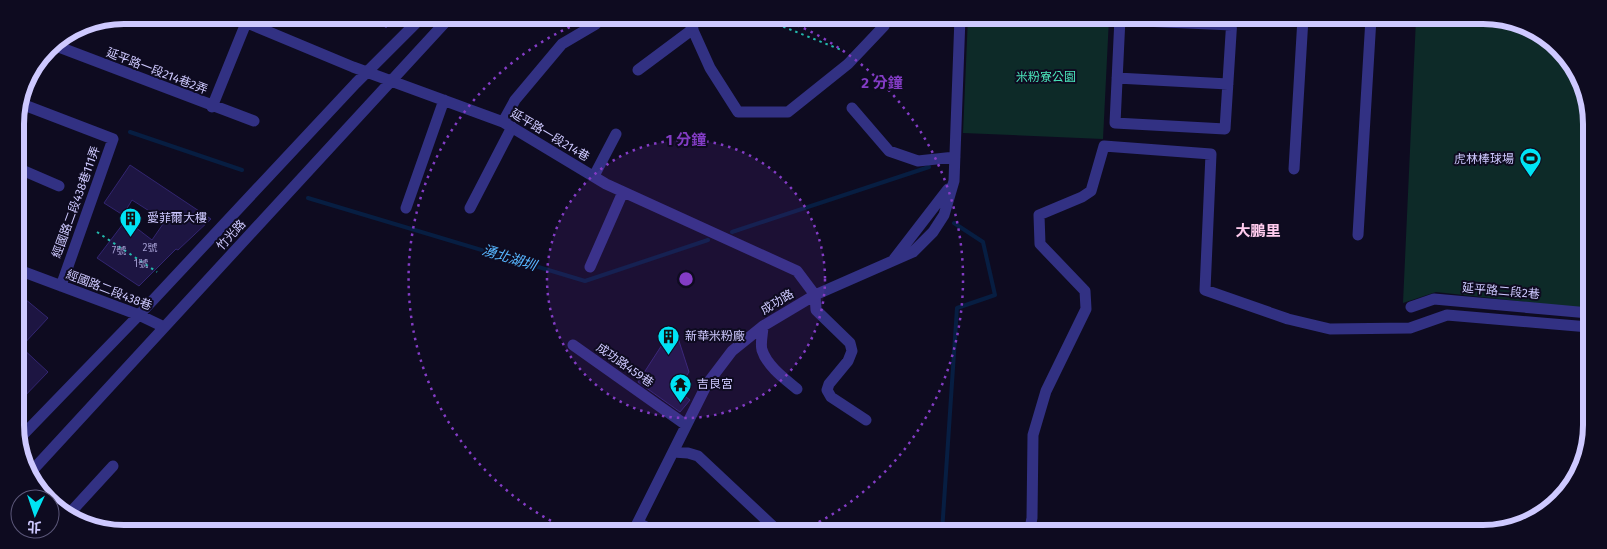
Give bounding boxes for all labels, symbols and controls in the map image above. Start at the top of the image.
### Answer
street label: 延平路一段214巷2弄 [104,45,210,97]
park label: 米粉寮公園 [1016,70,1076,84]
text: 2 分鐘 [861,74,903,92]
street label: 延平路一段214巷 [508,106,592,164]
text: 1 分鐘 [666,131,706,149]
street label: 經國路二段438巷111弄 [49,144,103,260]
sports icon: 虎林棒球場 [1518,147,1542,178]
place label: 虎林棒球場 [1454,152,1514,166]
building icon: 愛菲爾大樓 [119,206,143,237]
place label: 愛菲爾大樓 [147,211,207,225]
street label: 竹光路 [214,217,248,253]
district label: 大鵬里 [1235,222,1281,240]
house number: 2號 [143,242,157,254]
water label: 湧北湖圳 [480,242,540,275]
house number: 7號 [112,245,126,257]
house number: 1號 [134,258,148,270]
street label: 經國路二段438巷 [64,267,154,313]
centre of rings [677,270,695,288]
street label: 延平路二段2巷 [1462,281,1540,301]
street label: 成功路 [758,287,796,317]
building icon: 新華米粉廠 [657,324,681,355]
place label: 新華米粉廠 [685,329,745,343]
street label: 成功路459巷 [594,340,656,390]
temple icon: 吉良宮 [669,372,693,403]
place label: 吉良宮 [697,377,733,391]
north arrow [10,489,60,539]
text: 北 [27,518,42,535]

